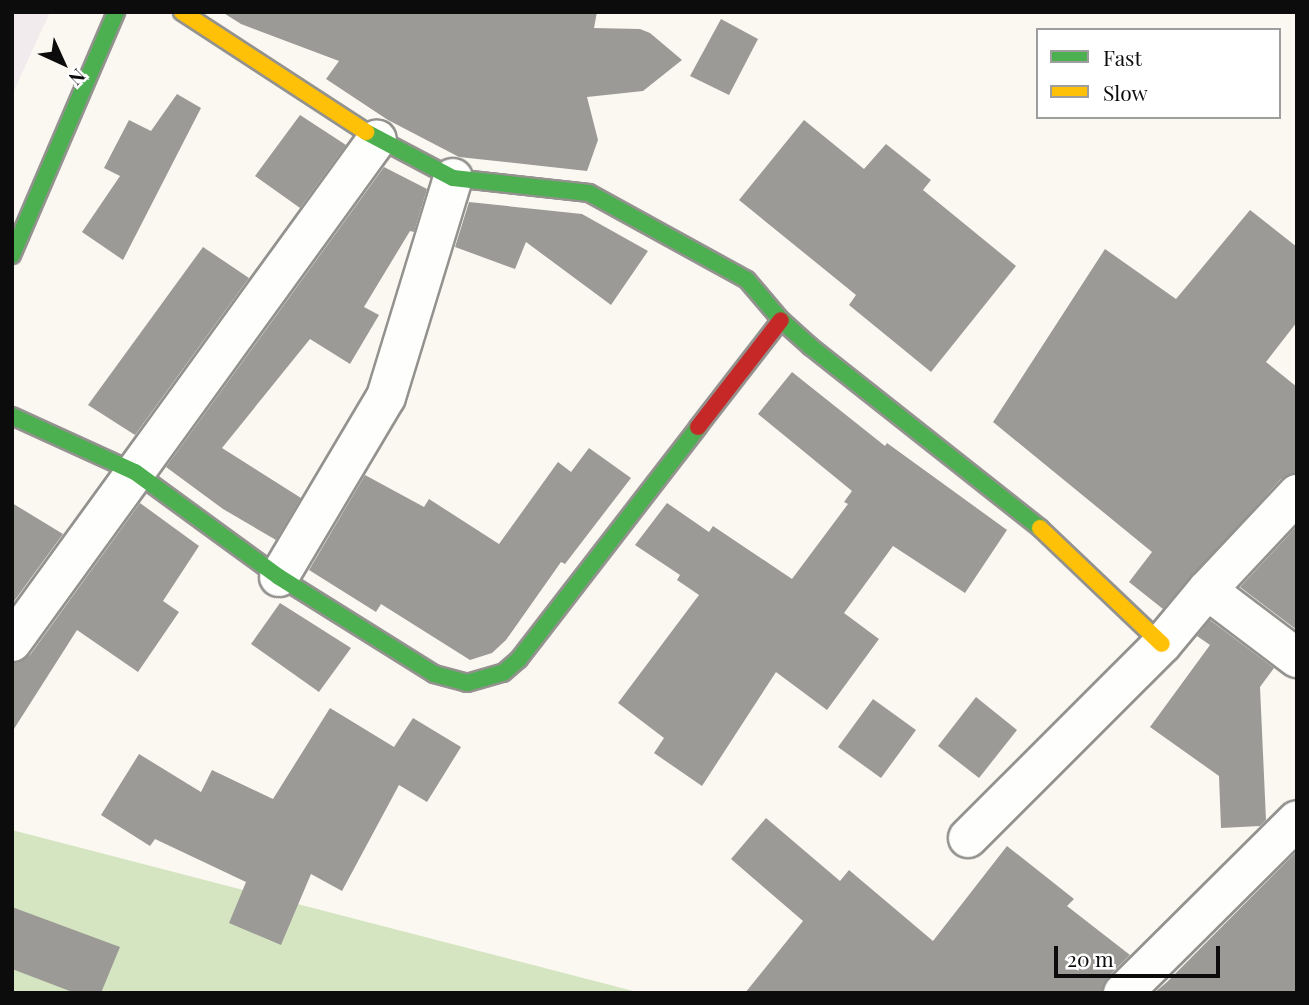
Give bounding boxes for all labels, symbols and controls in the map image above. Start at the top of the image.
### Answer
north arrow [28,28,98,98]
legend [1036,28,1281,119]
text: Fast [1103,43,1142,71]
text: N [64,64,92,92]
text: Slow [1103,78,1148,106]
scale bar [1057,932,1223,976]
text: 20 m [1067,944,1114,972]

